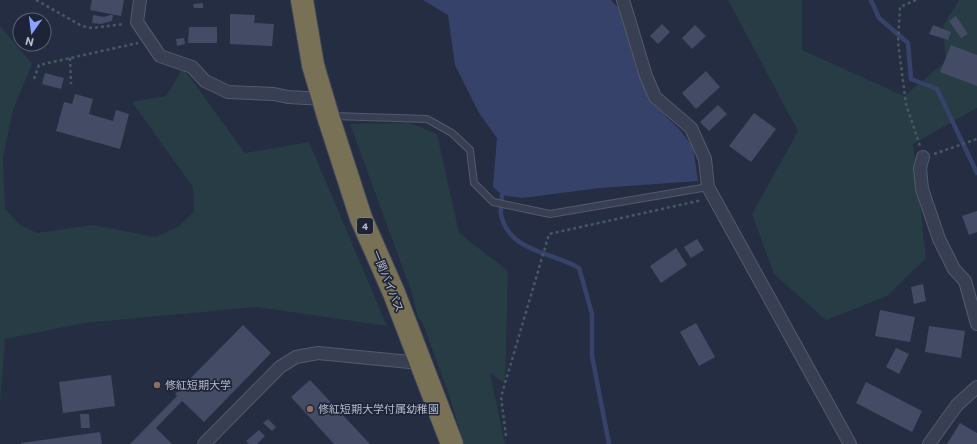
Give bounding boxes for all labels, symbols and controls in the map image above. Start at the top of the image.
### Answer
north arrow [12,12,52,52]
text: N [24,35,35,49]
road number: 4 [357,218,373,234]
street label: 一関バイパス [370,248,407,314]
place label: 修紅短期大学 [165,378,231,391]
marker: 修紅短期大学 [152,380,162,390]
place label: 修紅短期大学付属幼稚園 [318,402,439,415]
marker: 修紅短期大学付属幼稚園 [305,404,315,414]

